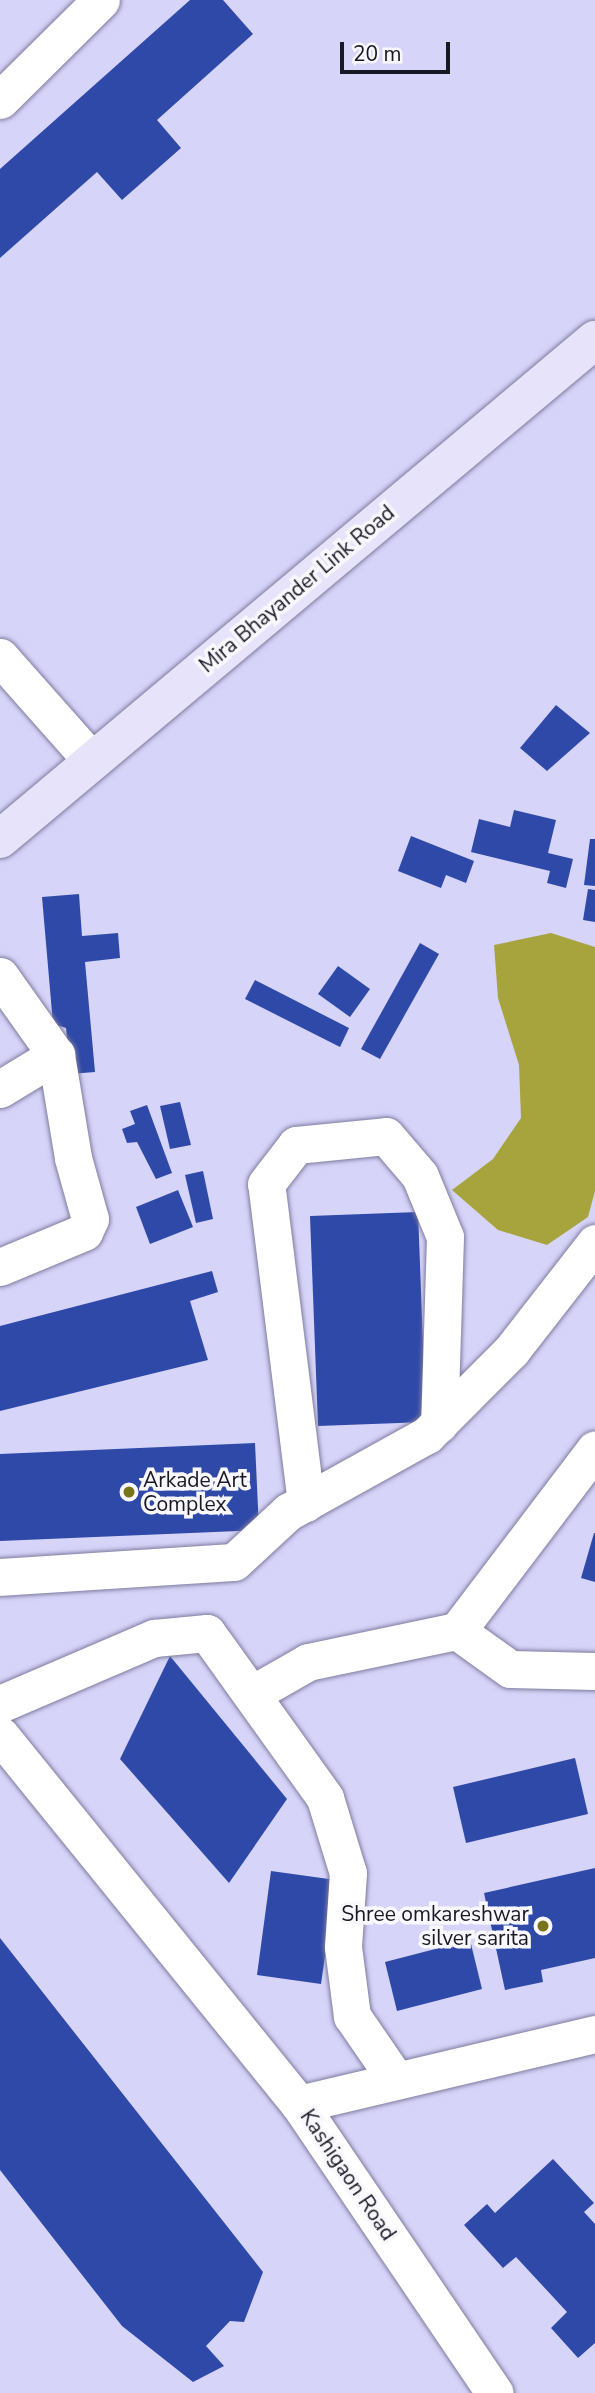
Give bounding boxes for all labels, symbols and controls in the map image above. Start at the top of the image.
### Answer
scale bar [343,28,453,72]
text: 20 m [353,40,402,68]
street label: Mira Bhayander Link Road [194,500,400,678]
place label: Arkade Art Complex [143,1467,247,1517]
marker: Arkade Art Complex [121,1484,137,1500]
place label: Shree omkareshwar silver sarita [341,1901,529,1951]
marker: Shree omkareshwar silver sarita [535,1918,551,1934]
street label: Kashigaon Road [295,2105,401,2245]

